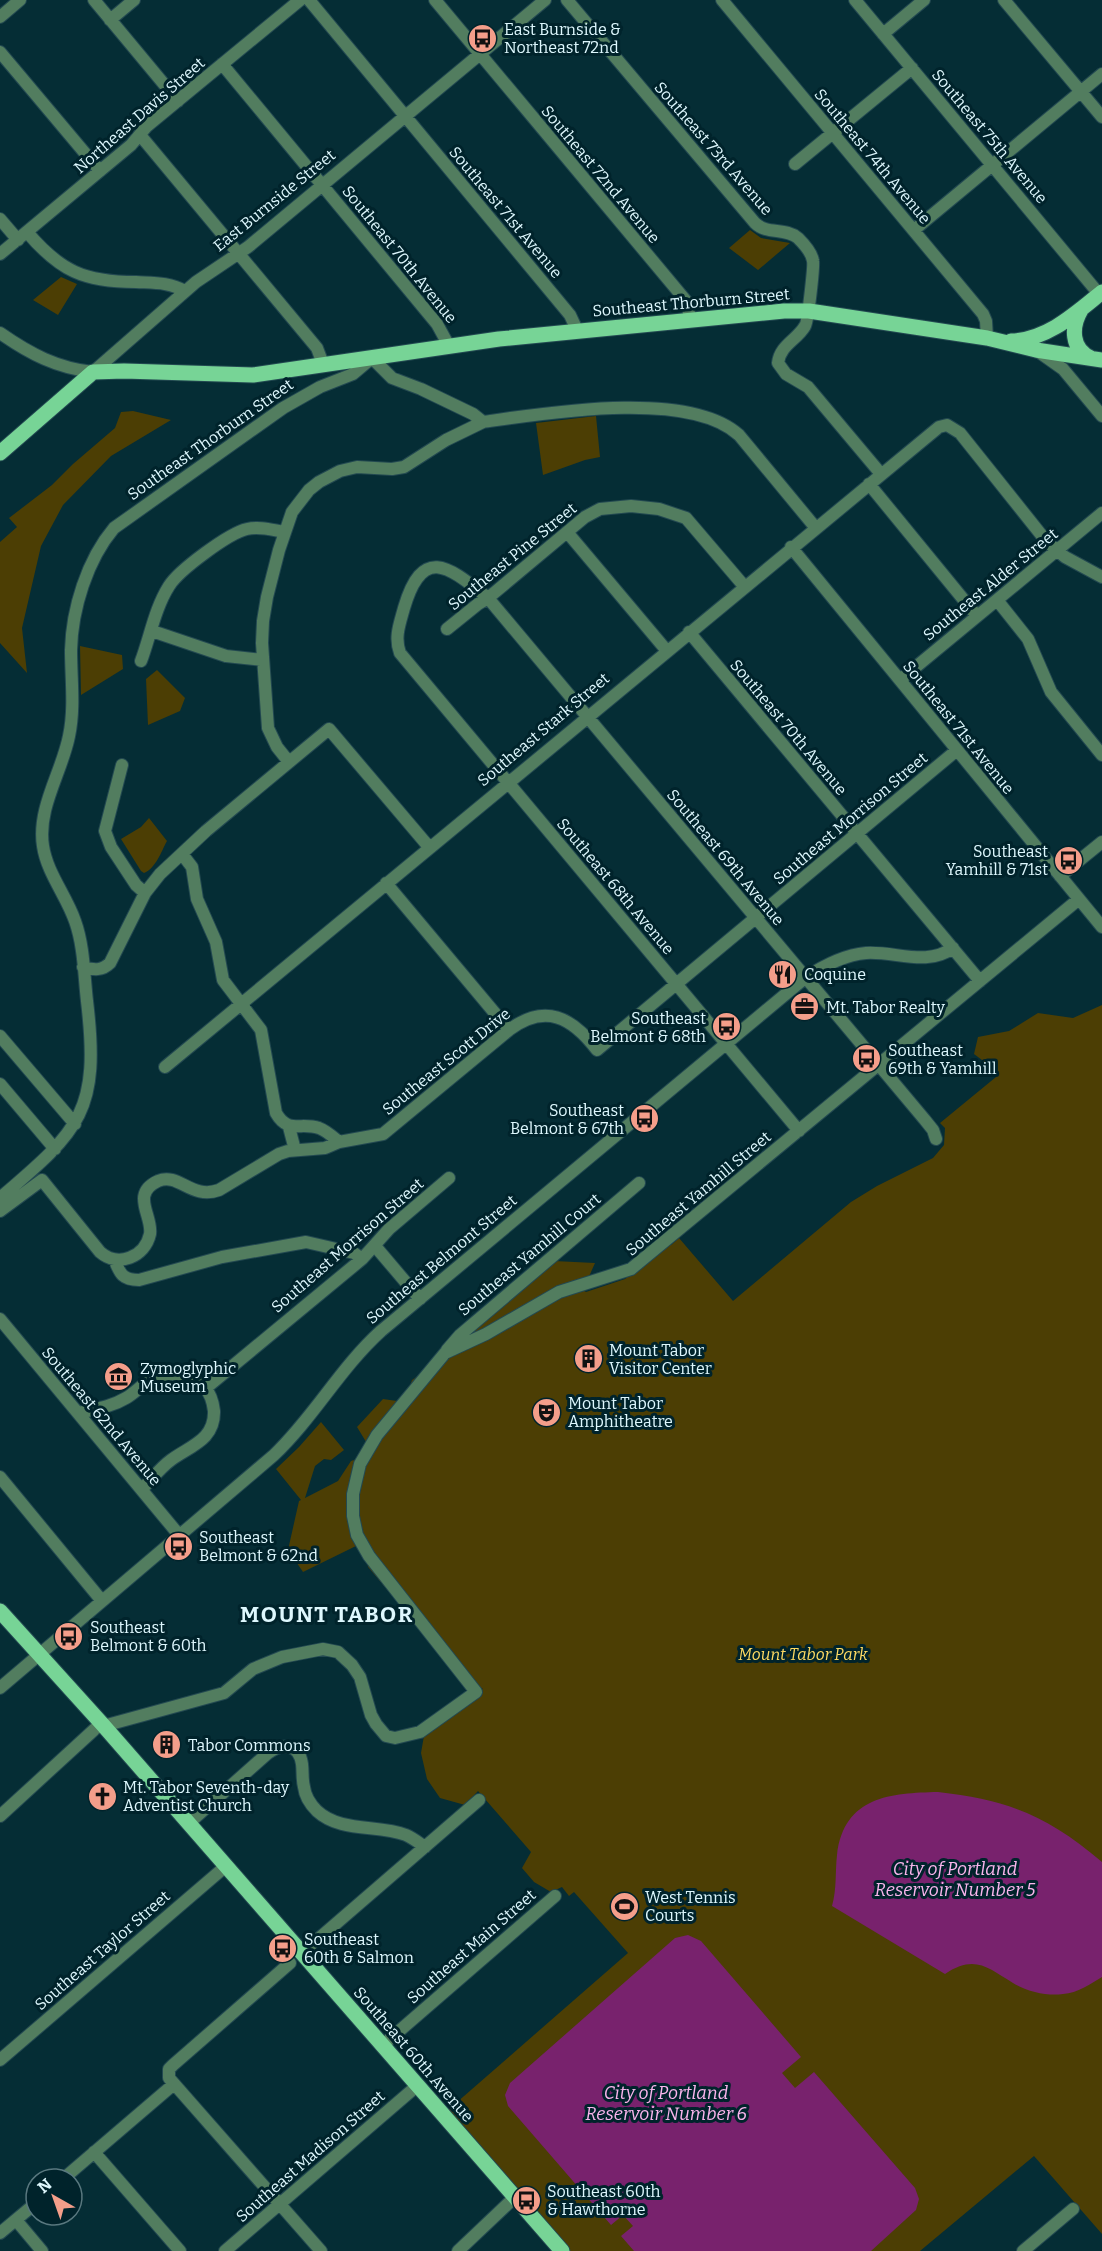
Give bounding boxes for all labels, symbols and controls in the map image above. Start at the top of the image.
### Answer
place label: East Burnside & Northeast 72nd [504,20,621,57]
bus stop icon: East Burnside & Northeast 72nd [467,22,499,54]
street label: Northeast Davis Street [70,53,209,177]
street label: Southeast 75th Avenue [928,65,1051,207]
street label: Southeast 73rd Avenue [651,78,777,219]
street label: Southeast 74th Avenue [811,85,935,228]
street label: Southeast 72nd Avenue [537,102,664,247]
street label: Southeast 71st Avenue [445,143,566,282]
street label: East Burnside Street [210,145,339,255]
street label: Southeast 70th Avenue [338,182,461,327]
street label: Southeast Thorburn Street [592,284,791,321]
street label: Southeast Thorburn Street [124,375,297,504]
street label: Southeast Pine Street [444,499,580,614]
street label: Southeast Alder Street [919,524,1062,645]
street label: Southeast 70th Avenue [726,656,851,799]
street label: Southeast 71st Avenue [899,657,1018,798]
street label: Southeast Stark Street [474,669,613,790]
street label: Southeast Morrison Street [769,748,931,888]
street label: Southeast 69th Avenue [663,785,788,929]
street label: Southeast 68th Avenue [553,814,678,958]
place label: Southeast Yamhill & 71st [946,842,1048,879]
bus stop icon: Southeast Yamhill & 71st [1053,844,1085,876]
restaurant icon: Coquine [767,958,799,990]
place label: Coquine [804,965,866,984]
office icon: Mt. Tabor Realty [789,991,821,1023]
place label: Mt. Tabor Realty [826,998,945,1017]
street label: Southeast Scott Drive [379,1004,514,1119]
place label: Southeast Belmont & 68th [590,1009,706,1046]
bus stop icon: Southeast Belmont & 68th [711,1011,743,1043]
place label: Southeast 69th & Yamhill [888,1041,997,1078]
bus stop icon: Southeast 69th & Yamhill [851,1043,883,1075]
place label: Southeast Belmont & 67th [510,1101,624,1138]
bus stop icon: Southeast Belmont & 67th [629,1103,661,1135]
street label: Southeast Yamhill Street [622,1127,775,1260]
street label: Southeast Morrison Street [267,1174,427,1317]
street label: Southeast Yamhill Court [454,1189,605,1320]
street label: Southeast Belmont Street [362,1191,521,1328]
place label: Mount Tabor Visitor Center [609,1341,712,1378]
street label: Southeast 62nd Avenue [38,1343,165,1490]
building icon: Mount Tabor Visitor Center [572,1343,604,1375]
place label: Zymoglyphic Museum [140,1359,236,1396]
museum icon: Zymoglyphic Museum [103,1361,135,1393]
place label: Mount Tabor Amphitheatre [568,1394,673,1431]
theatre icon: Mount Tabor Amphitheatre [531,1396,563,1428]
place label: Southeast Belmont & 62nd [199,1528,318,1565]
bus stop icon: Southeast Belmont & 62nd [162,1530,194,1562]
district label: MOUNT TABOR [240,1601,414,1628]
place label: Southeast Belmont & 60th [90,1618,207,1655]
bus stop icon: Southeast Belmont & 60th [53,1620,85,1652]
park label: Mount Tabor Park [738,1645,868,1664]
building icon: Tabor Commons [151,1729,183,1761]
place label: Tabor Commons [188,1736,311,1755]
place label: Mt. Tabor Seventh-day Adventist Church [123,1778,290,1815]
church icon: Mt. Tabor Seventh-day Adventist Church [86,1780,118,1812]
water label: City of Portland Reservoir Number 5 [875,1858,1036,1901]
street label: Southeast Main Street [403,1885,540,2007]
street label: Southeast Taylor Street [31,1886,174,2014]
place label: West Tennis Courts [645,1888,736,1925]
sports icon: West Tennis Courts [608,1890,640,1922]
place label: Southeast 60th & Salmon [304,1930,414,1967]
bus stop icon: Southeast 60th & Salmon [267,1932,299,1964]
street label: Southeast 60th Avenue [350,1983,478,2126]
water label: City of Portland Reservoir Number 6 [585,2082,747,2125]
street label: Southeast Madison Street [232,2087,389,2226]
north arrow [24,2167,84,2227]
text: N [34,2175,56,2197]
place label: Southeast 60th & Hawthorne [547,2182,661,2219]
bus stop icon: Southeast 60th & Hawthorne [510,2184,542,2216]

